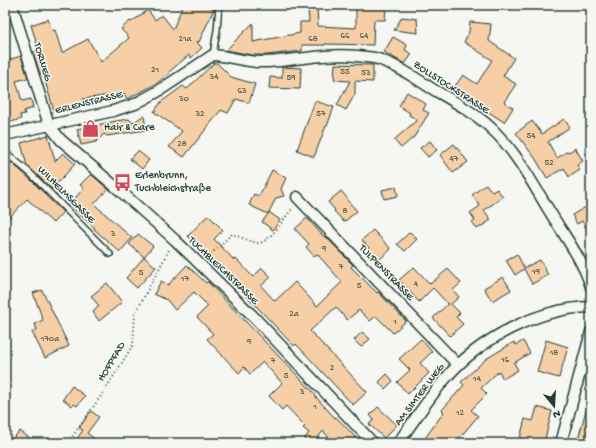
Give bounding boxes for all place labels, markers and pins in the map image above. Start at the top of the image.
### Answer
shop icon: Hair & Care [81,118,101,138]
place label: Hair & Care [104,122,155,134]
place label: Erlenbrunn, Tuchbleichstraße [134,170,211,195]
bus stop icon: Erlenbrunn, Tuchbleichstraße [112,172,132,192]

